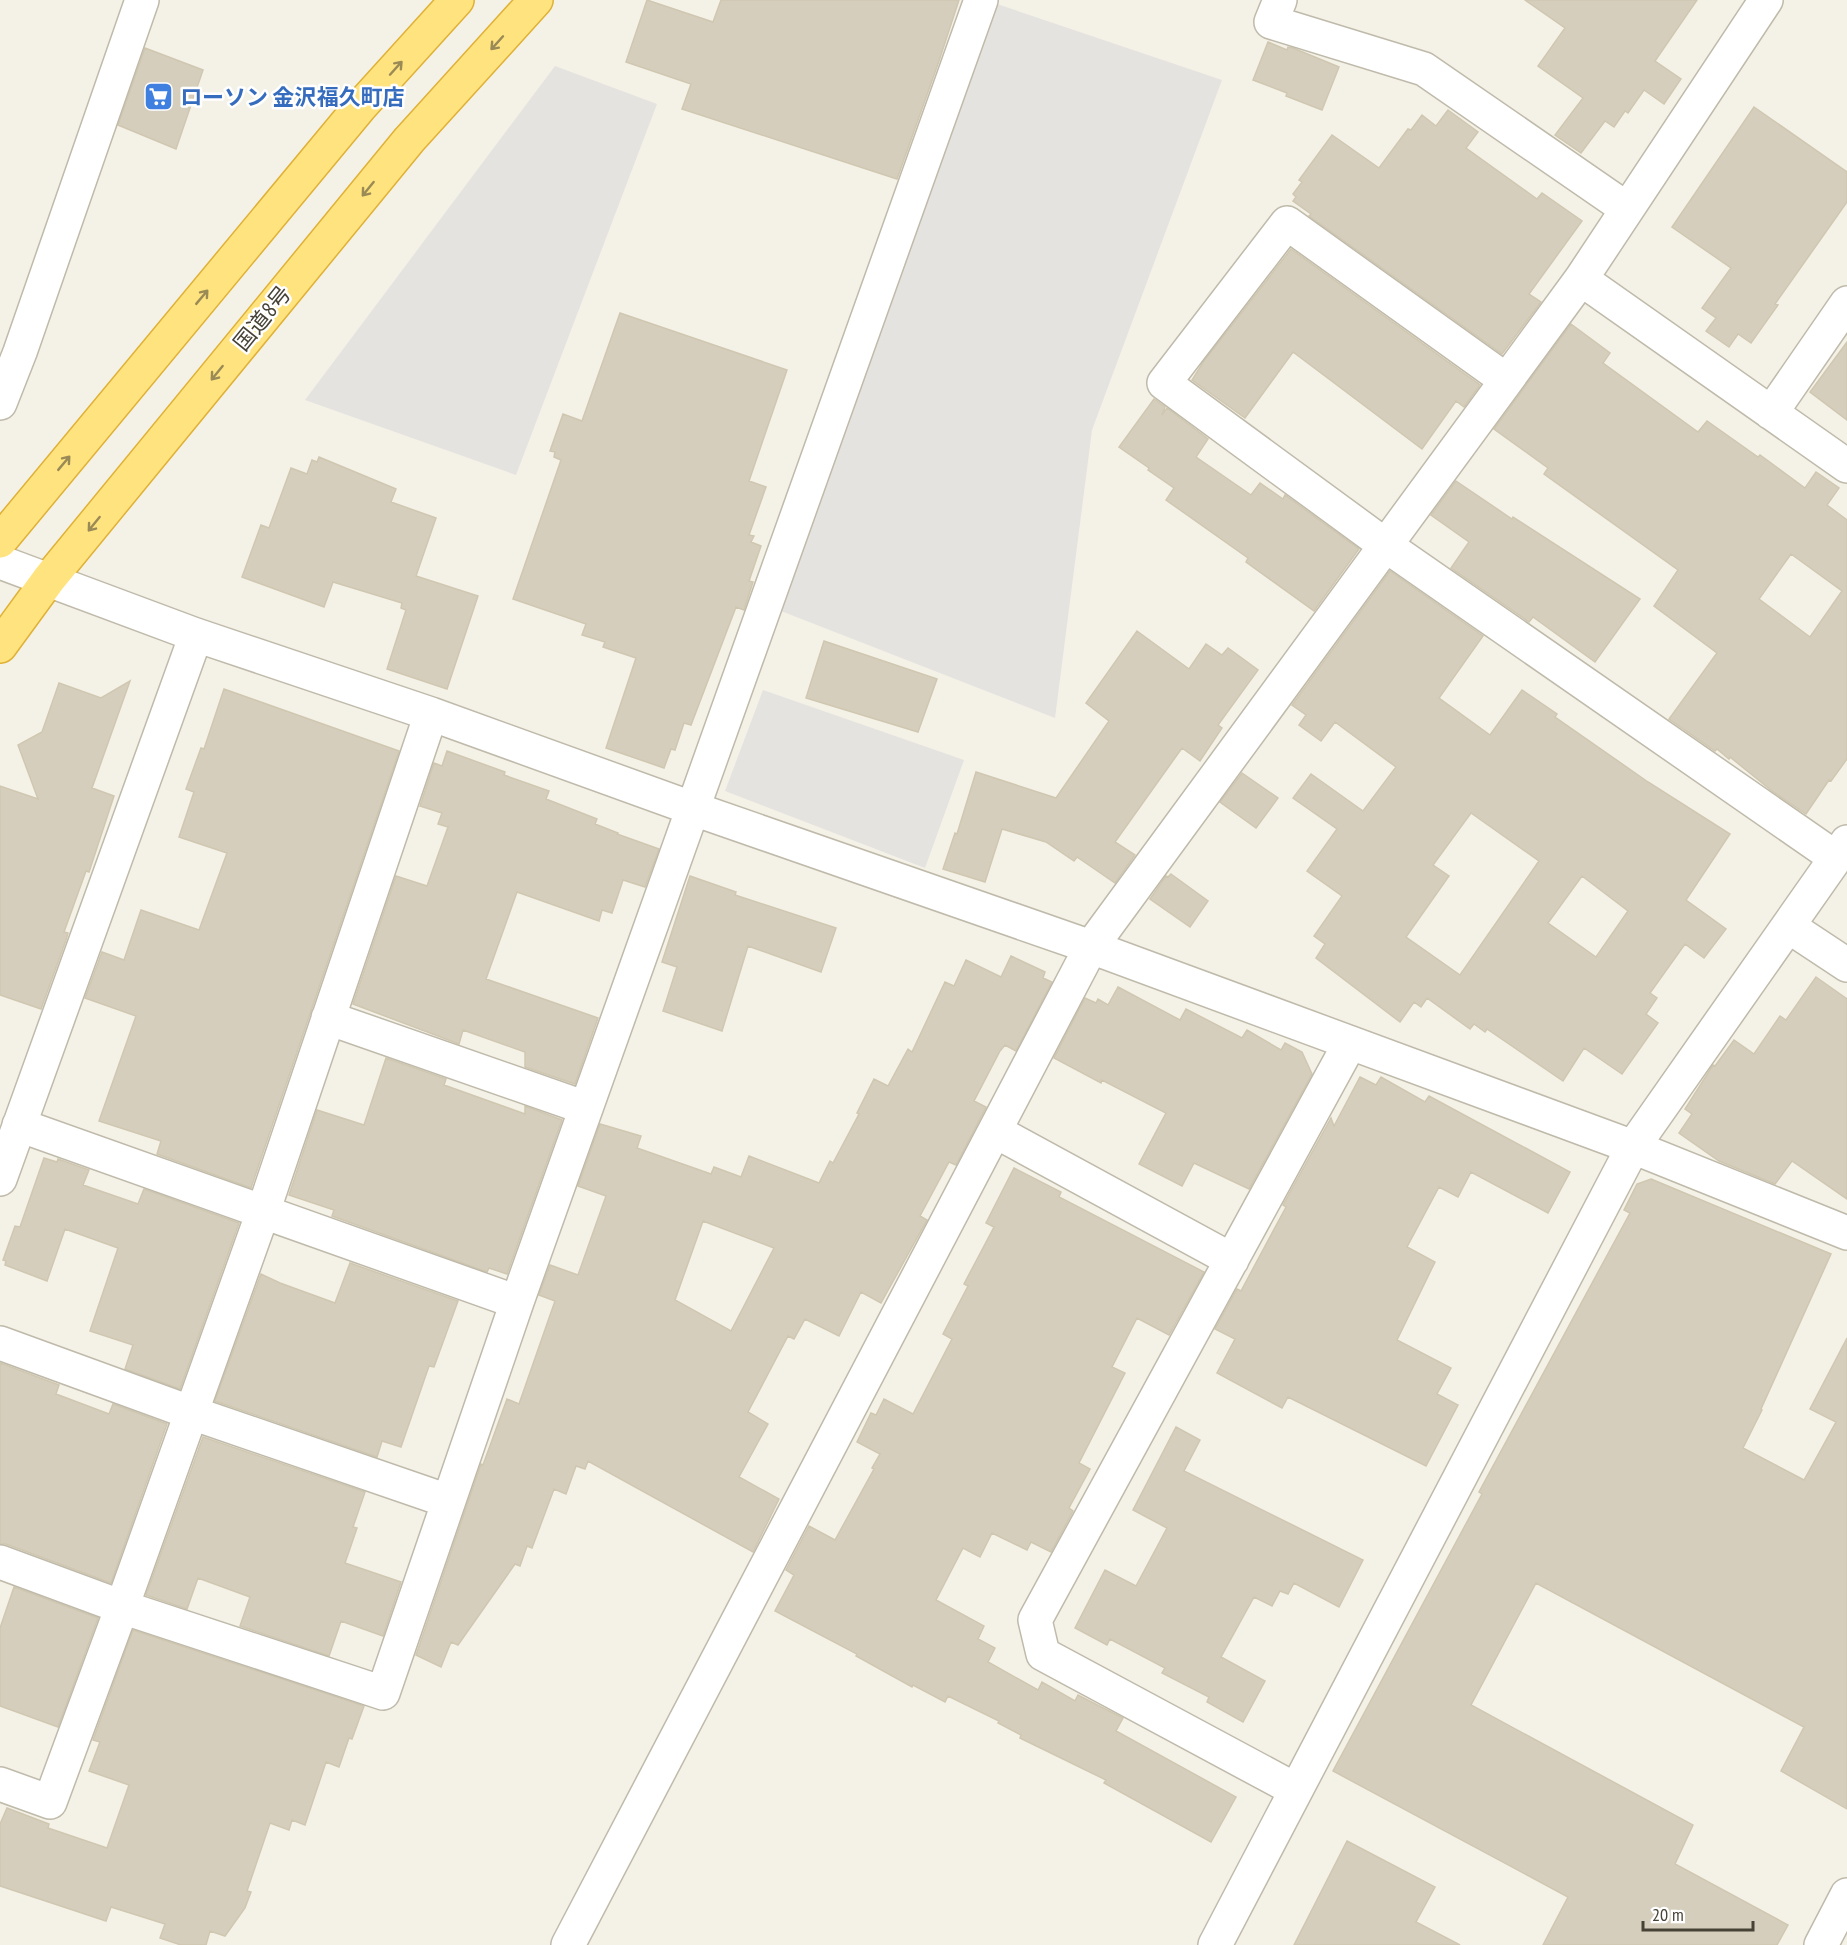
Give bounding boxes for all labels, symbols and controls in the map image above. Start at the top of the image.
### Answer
one-way arrow [490,35,504,50]
one-way arrow [389,61,403,76]
supermarket icon: ローソン 金沢福久町店 [143,81,175,113]
place label: ローソン 金沢福久町店 [180,83,405,111]
one-way arrow [361,181,374,197]
street label: 国道8号 [227,280,297,356]
one-way arrow [196,289,209,305]
one-way arrow [211,365,224,381]
one-way arrow [58,455,71,471]
one-way arrow [88,515,101,531]
scale bar [1643,1894,1752,1932]
text: 20 m [1652,1903,1684,1926]

